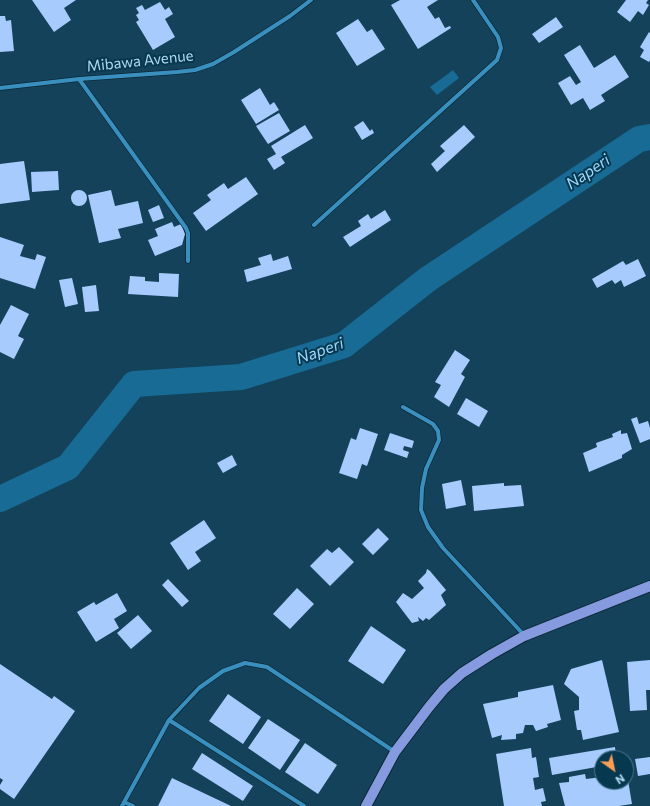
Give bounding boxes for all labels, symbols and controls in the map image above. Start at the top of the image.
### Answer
street label: Mibawa Avenue [86,46,194,76]
water label: Naperi [562,150,614,194]
water label: Naperi [294,334,346,368]
north arrow [594,750,634,790]
text: N [613,772,627,787]

